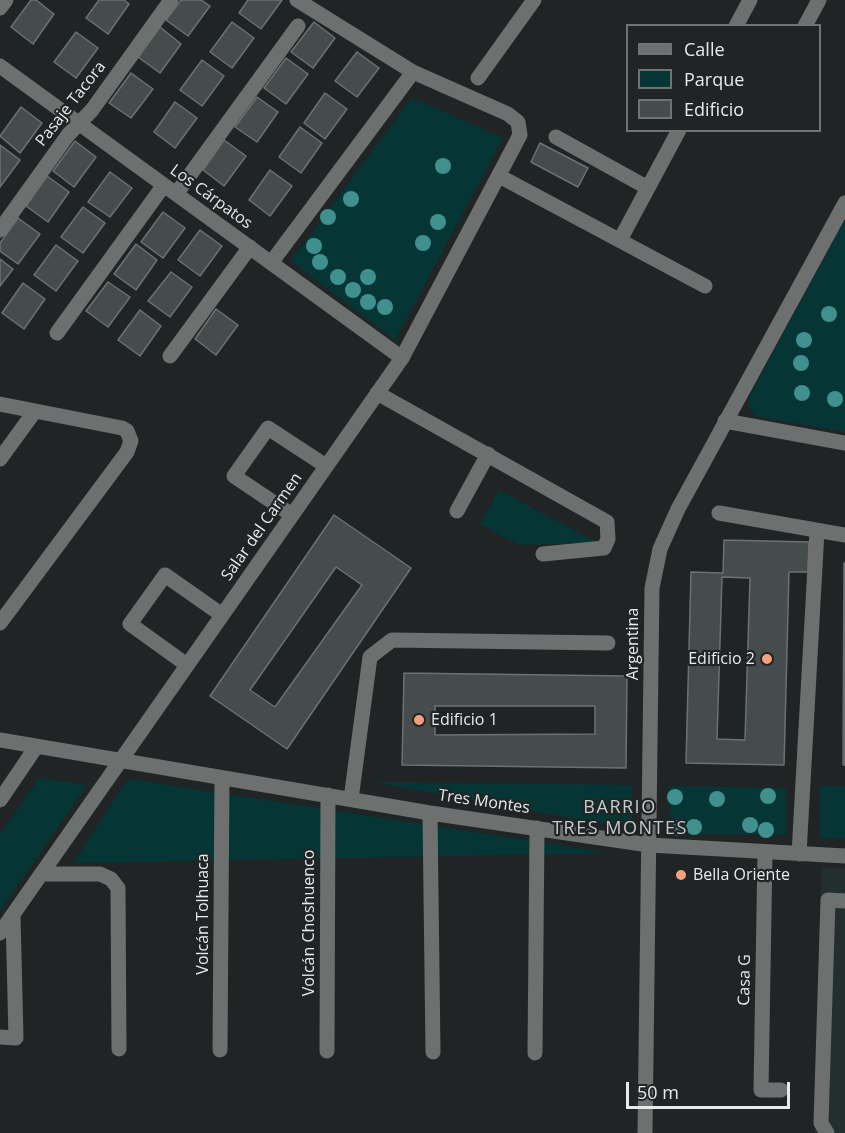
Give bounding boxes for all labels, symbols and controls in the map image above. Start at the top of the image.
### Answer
legend [626,24,821,132]
text: Calle [684,37,725,61]
street label: Pasaje Tacora [32,58,110,150]
text: Parque [684,67,744,91]
text: Edificio [684,97,744,121]
street label: Los Cárpatos [166,161,256,233]
street label: Salar del Carmen [218,469,306,585]
street label: Argentina [623,608,643,680]
place label: Edificio 2 [688,649,755,669]
marker: Edificio 2 [760,652,774,666]
place label: Edificio 1 [431,710,498,730]
marker: Edificio 1 [412,713,426,727]
street label: Tres Montes [437,786,531,818]
district label: BARRIO TRES MONTES [552,797,688,840]
street label: Volcán Choshuenco [299,850,319,996]
street label: Volcán Tolhuaca [193,853,213,975]
place label: Bella Oriente [693,865,790,885]
marker: Bella Oriente [674,868,688,882]
street label: Casa G [735,954,755,1006]
scale bar [629,1070,792,1108]
text: 50 m [637,1080,679,1104]

